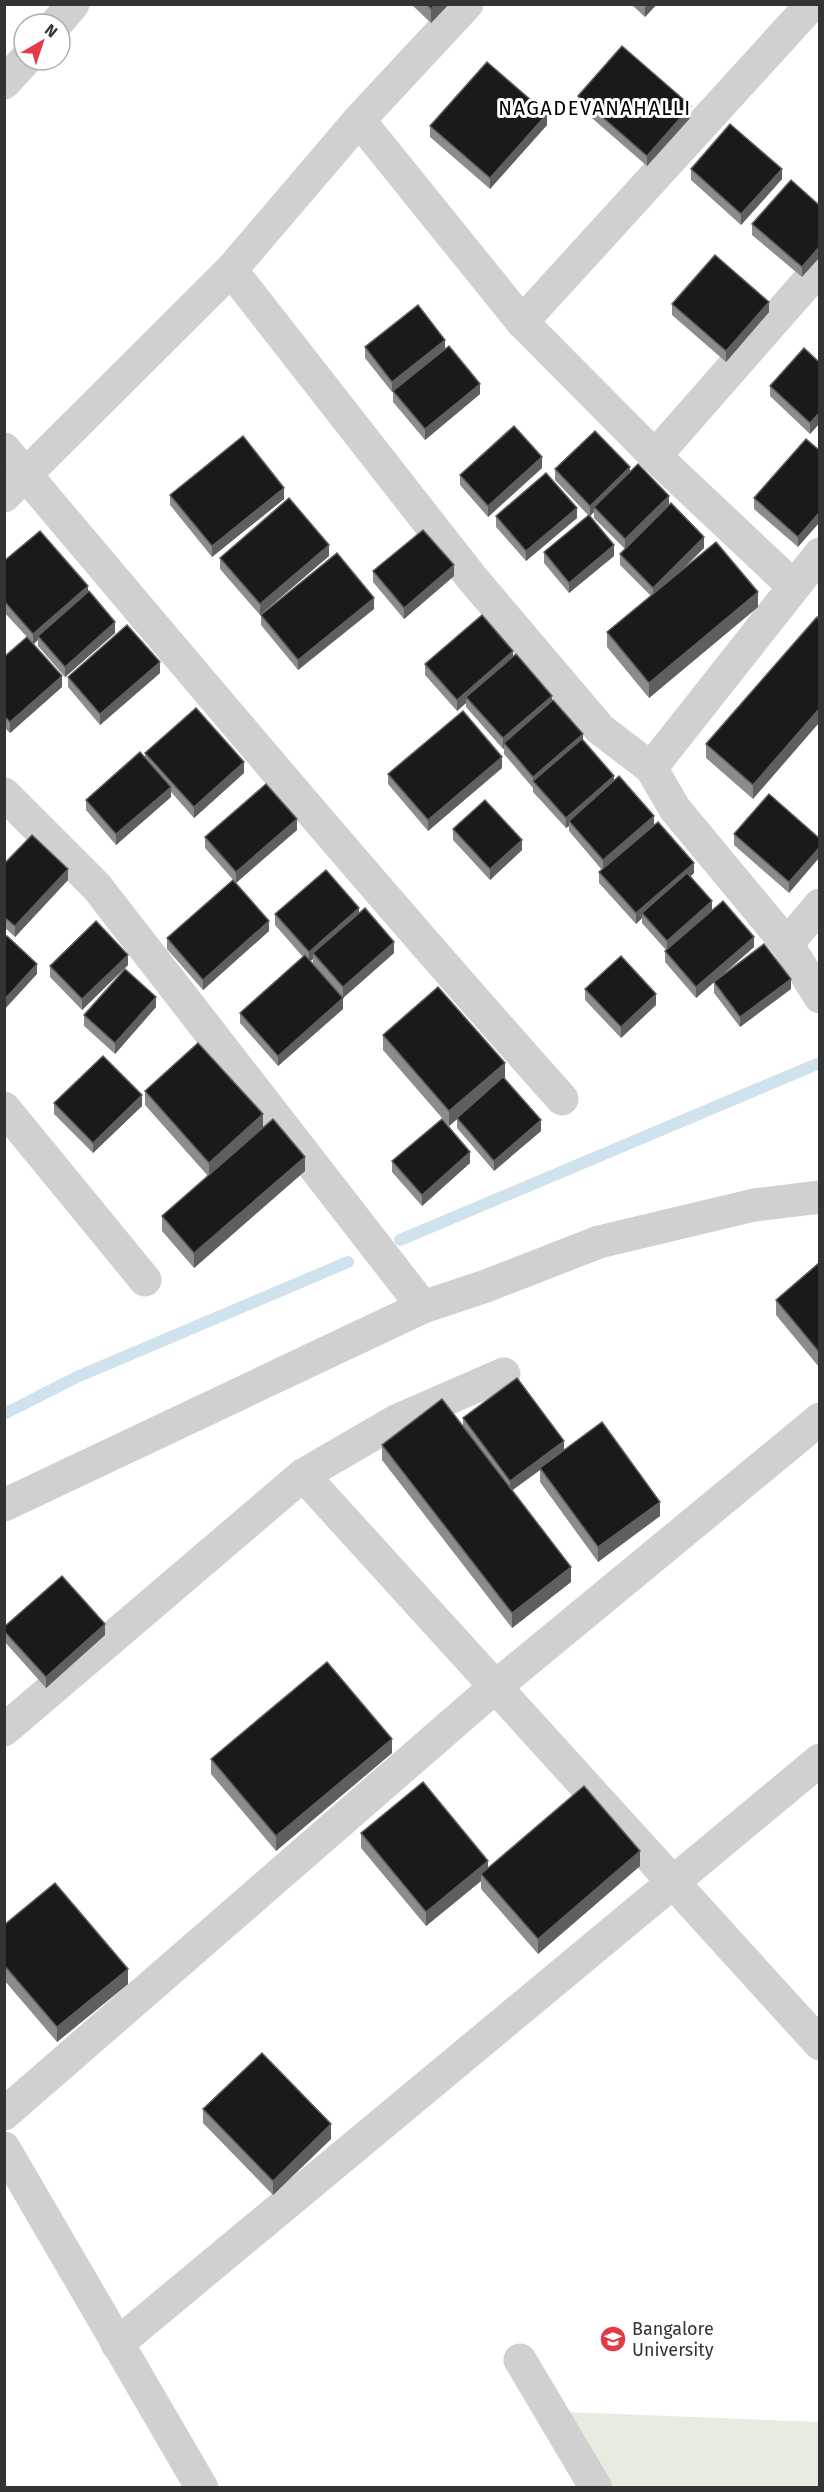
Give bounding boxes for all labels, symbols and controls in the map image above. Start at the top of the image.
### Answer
north arrow [12,12,72,72]
text: N [41,20,61,41]
district label: NAGADEVANAHALLI [498,96,692,120]
place label: Bangalore University [632,2318,714,2361]
school or university icon: Bangalore University [598,2324,628,2354]

